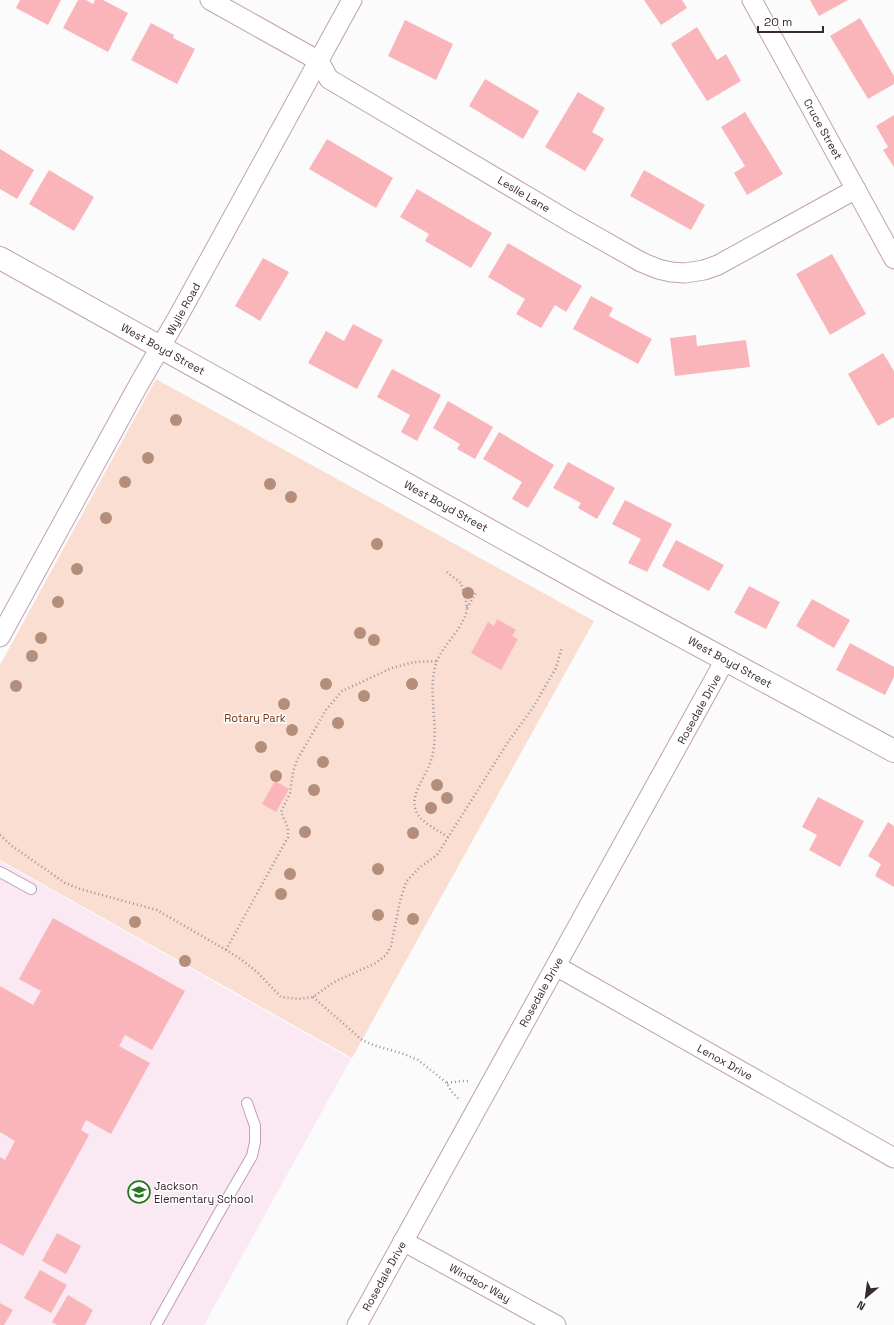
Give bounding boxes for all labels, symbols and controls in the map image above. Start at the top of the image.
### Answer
scale bar [758,8,823,34]
text: 20 m [764,14,792,30]
street label: Cruce Street [801,96,845,162]
street label: Leslie Lane [495,173,553,215]
street label: Wylie Road [163,280,203,338]
street label: West Boyd Street [119,320,207,378]
street label: West Boyd Street [402,477,490,535]
street label: West Boyd Street [686,633,774,691]
street label: Rosedale Drive [674,672,724,746]
park label: Rotary Park [224,711,286,725]
street label: Rosedale Drive [516,955,566,1029]
street label: Lenox Drive [695,1041,755,1083]
school or university icon: Jackson Elementary School [126,1179,152,1205]
place label: Jackson Elementary School [154,1179,253,1206]
street label: Rosedale Drive [359,1239,409,1313]
street label: Windsor Way [447,1260,513,1306]
north arrow [846,1277,886,1317]
text: N [855,1298,868,1314]

